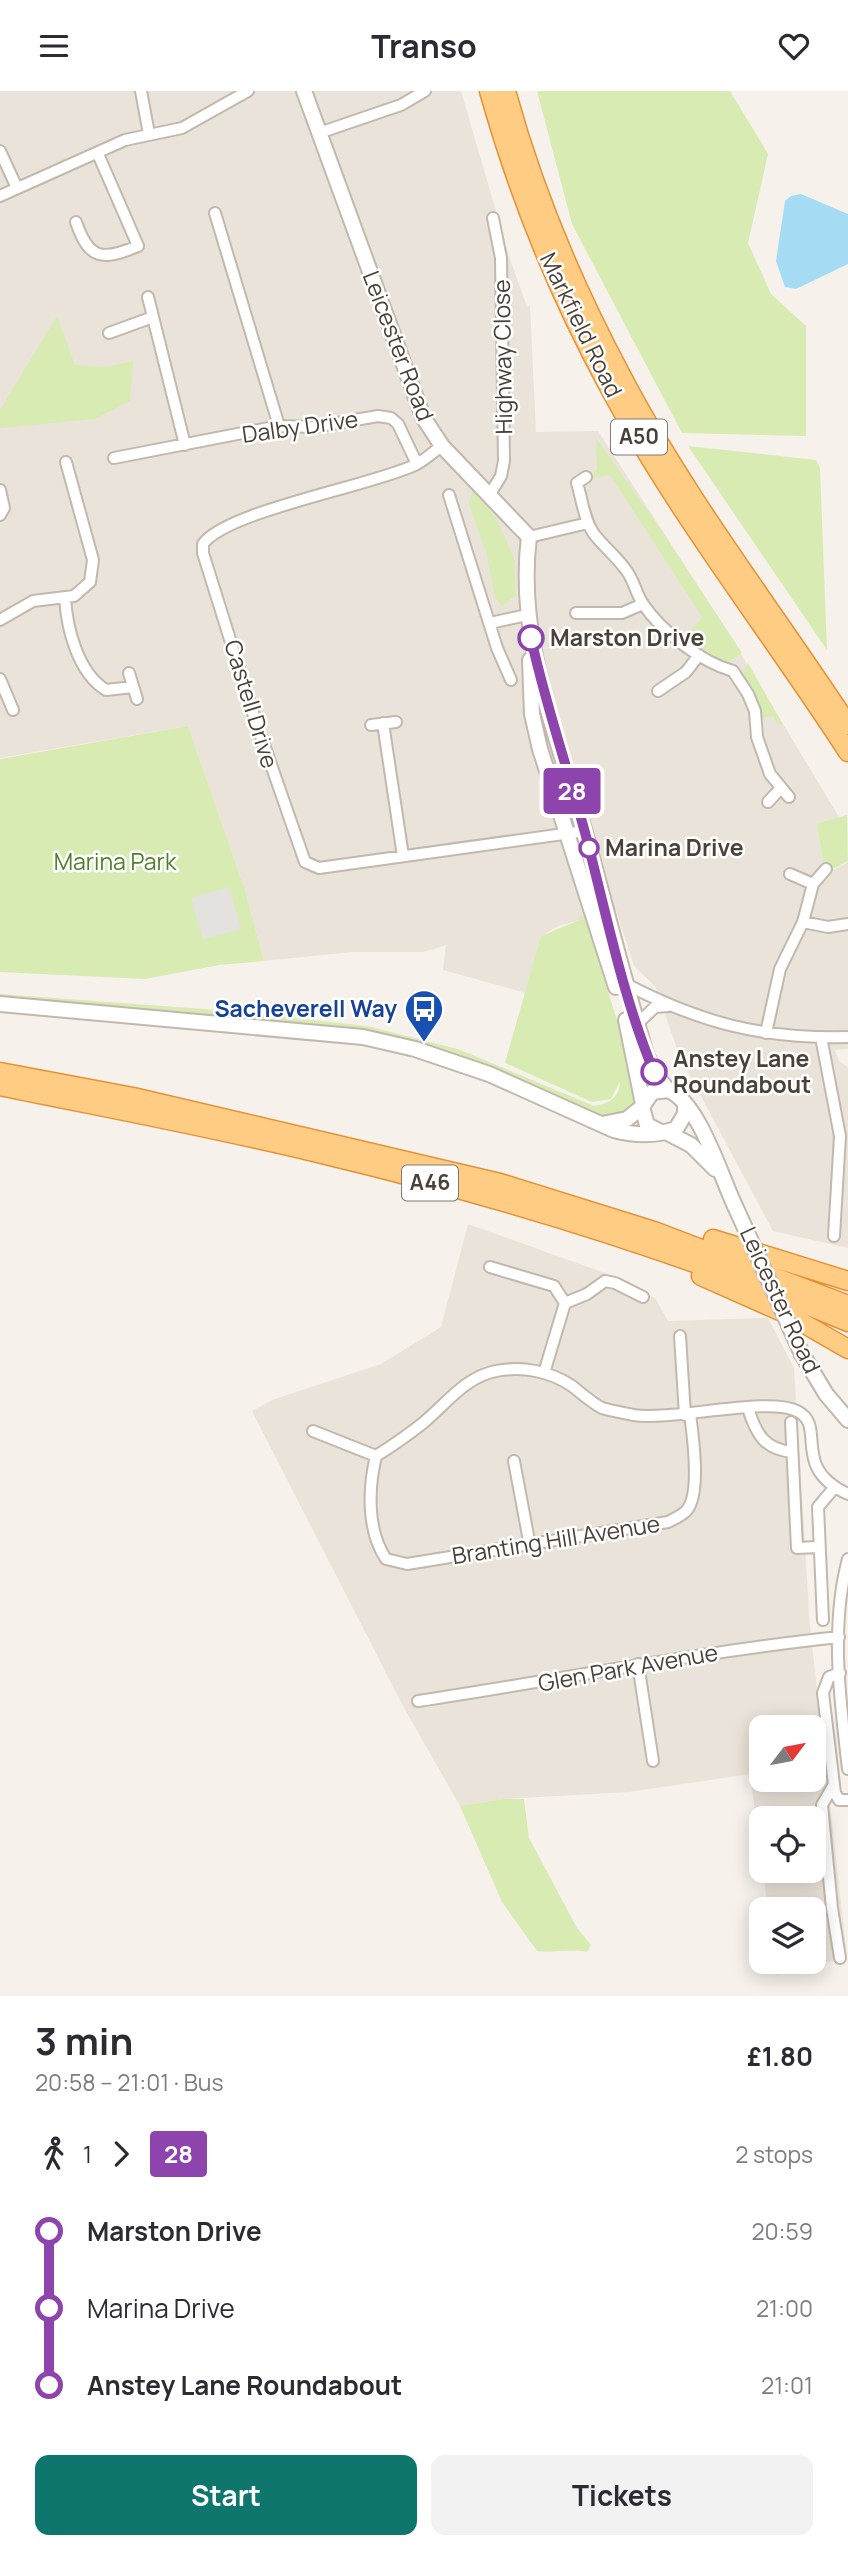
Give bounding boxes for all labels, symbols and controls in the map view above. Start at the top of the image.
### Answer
text: Transo [371,24,477,68]
icon: menu [35,27,73,65]
icon: heart [775,27,813,65]
street label: Markfield Road [533,247,631,402]
street label: Leicester Road [356,266,442,425]
street label: Highway Close [485,279,519,435]
street label: Dalby Drive [240,402,360,450]
road number: A50 [611,419,667,455]
place label: Marston Drive [550,621,705,653]
marker: Marston Drive [518,625,544,651]
street label: Castell Drive [217,636,287,772]
line badge: 28 [540,768,604,814]
text: 28 [558,774,587,807]
place label: Marina Drive [605,831,744,863]
marker: Marina Drive [579,838,599,858]
park label: Marina Park [54,845,177,877]
bus stop icon: Sacheverell Way [403,988,445,1043]
place label: Sacheverell Way [214,992,397,1024]
place label: Anstey Lane Roundabout [673,1042,811,1100]
marker: Anstey Lane Roundabout [641,1059,667,1085]
road number: A46 [402,1165,458,1201]
street label: Leicester Road [733,1221,829,1378]
street label: Branting Hill Avenue [450,1507,662,1571]
street label: Glen Park Avenue [535,1635,720,1699]
north arrow [749,1715,826,1792]
map controls [749,1715,826,1974]
button: locate [749,1806,826,1883]
button: layers [749,1897,826,1974]
text: 3 min [35,2014,133,2066]
text: £1.80 [747,2038,813,2074]
text: 20:58 – 21:01 · Bus [35,2066,223,2098]
icon: walk [35,2135,73,2173]
icon: forward [102,2135,140,2173]
text: 28 [164,2137,193,2170]
text: 1 [83,2138,92,2170]
text: 2 stops [735,2138,813,2170]
text: Marston Drive [87,2213,262,2249]
text: 20:59 [751,2215,813,2247]
text: Marina Drive [87,2290,235,2326]
text: 21:00 [756,2292,813,2324]
text: Anstey Lane Roundabout [87,2367,402,2403]
text: 21:01 [761,2369,813,2401]
button: Start [35,2455,417,2535]
button: Tickets [431,2455,813,2535]

